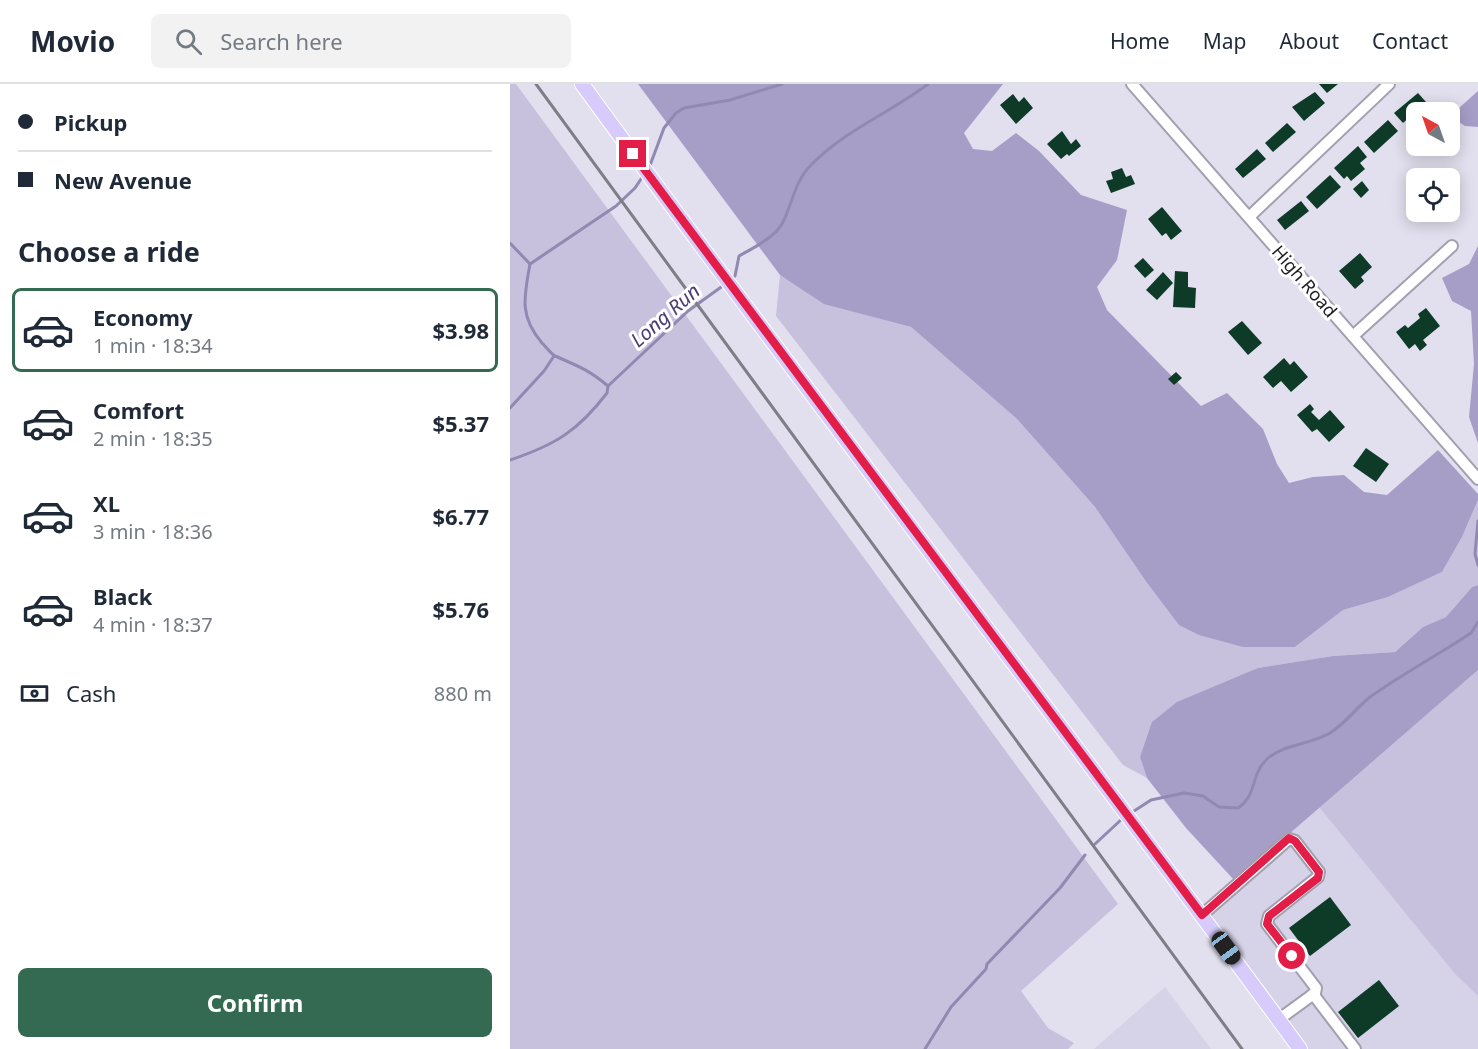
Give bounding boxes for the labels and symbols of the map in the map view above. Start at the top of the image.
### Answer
north arrow [1406,102,1460,156]
route end [619,140,646,167]
street label: High Road [1267,240,1343,322]
water label: Long Run [625,277,705,353]
car [1208,928,1244,968]
route start [1278,942,1305,969]

